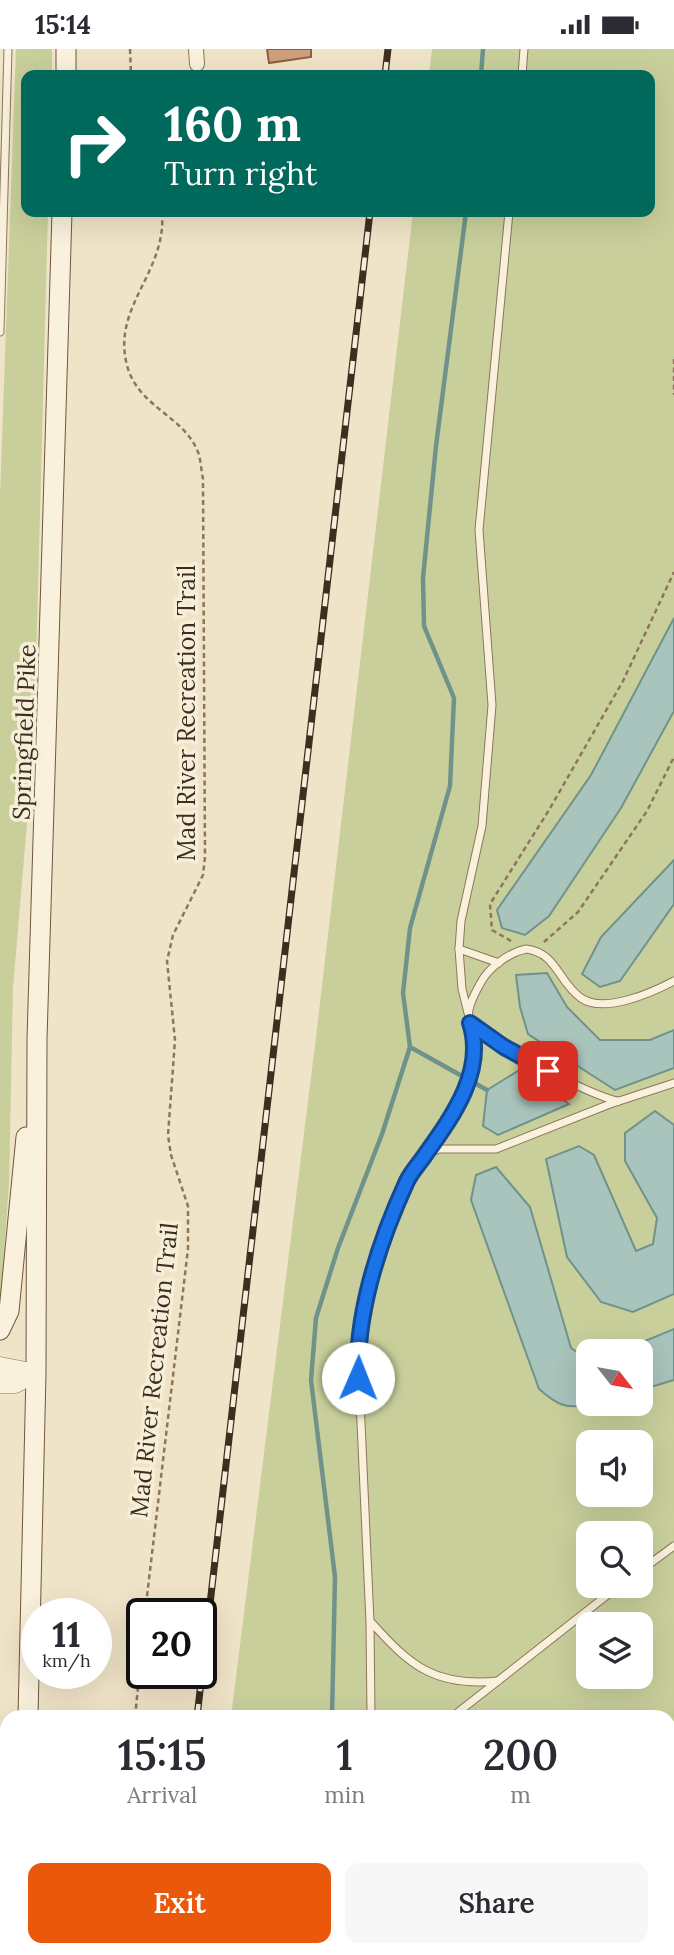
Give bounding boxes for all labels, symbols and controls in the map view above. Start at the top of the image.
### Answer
text: 15:14 [35,8,91,41]
text: 160 m [164,92,301,154]
icon: right [49,98,140,189]
text: Turn right [164,153,317,194]
street label: Mad River Recreation Trail [171,565,202,861]
street label: Springfield Pike [5,644,43,820]
pin [518,1041,578,1101]
icon: arrive [529,1052,567,1090]
street label: Mad River Recreation Trail [123,1221,185,1519]
north arrow [576,1339,653,1416]
map controls [576,1339,653,1689]
position arrow [321,1341,395,1415]
button: sound [576,1430,653,1507]
button: search [576,1521,653,1598]
speed limit sign: 20 [126,1598,217,1689]
text: 11 [52,1612,81,1657]
button: layers [576,1612,653,1689]
text: km/h [42,1649,91,1672]
text: 15:15 [118,1728,207,1782]
text: 1 [337,1728,353,1782]
text: 200 [483,1728,558,1782]
text: Arrival [127,1780,197,1809]
text: min [324,1780,365,1809]
text: m [510,1780,531,1809]
button: Exit [28,1863,331,1943]
button: Share [345,1863,648,1943]

